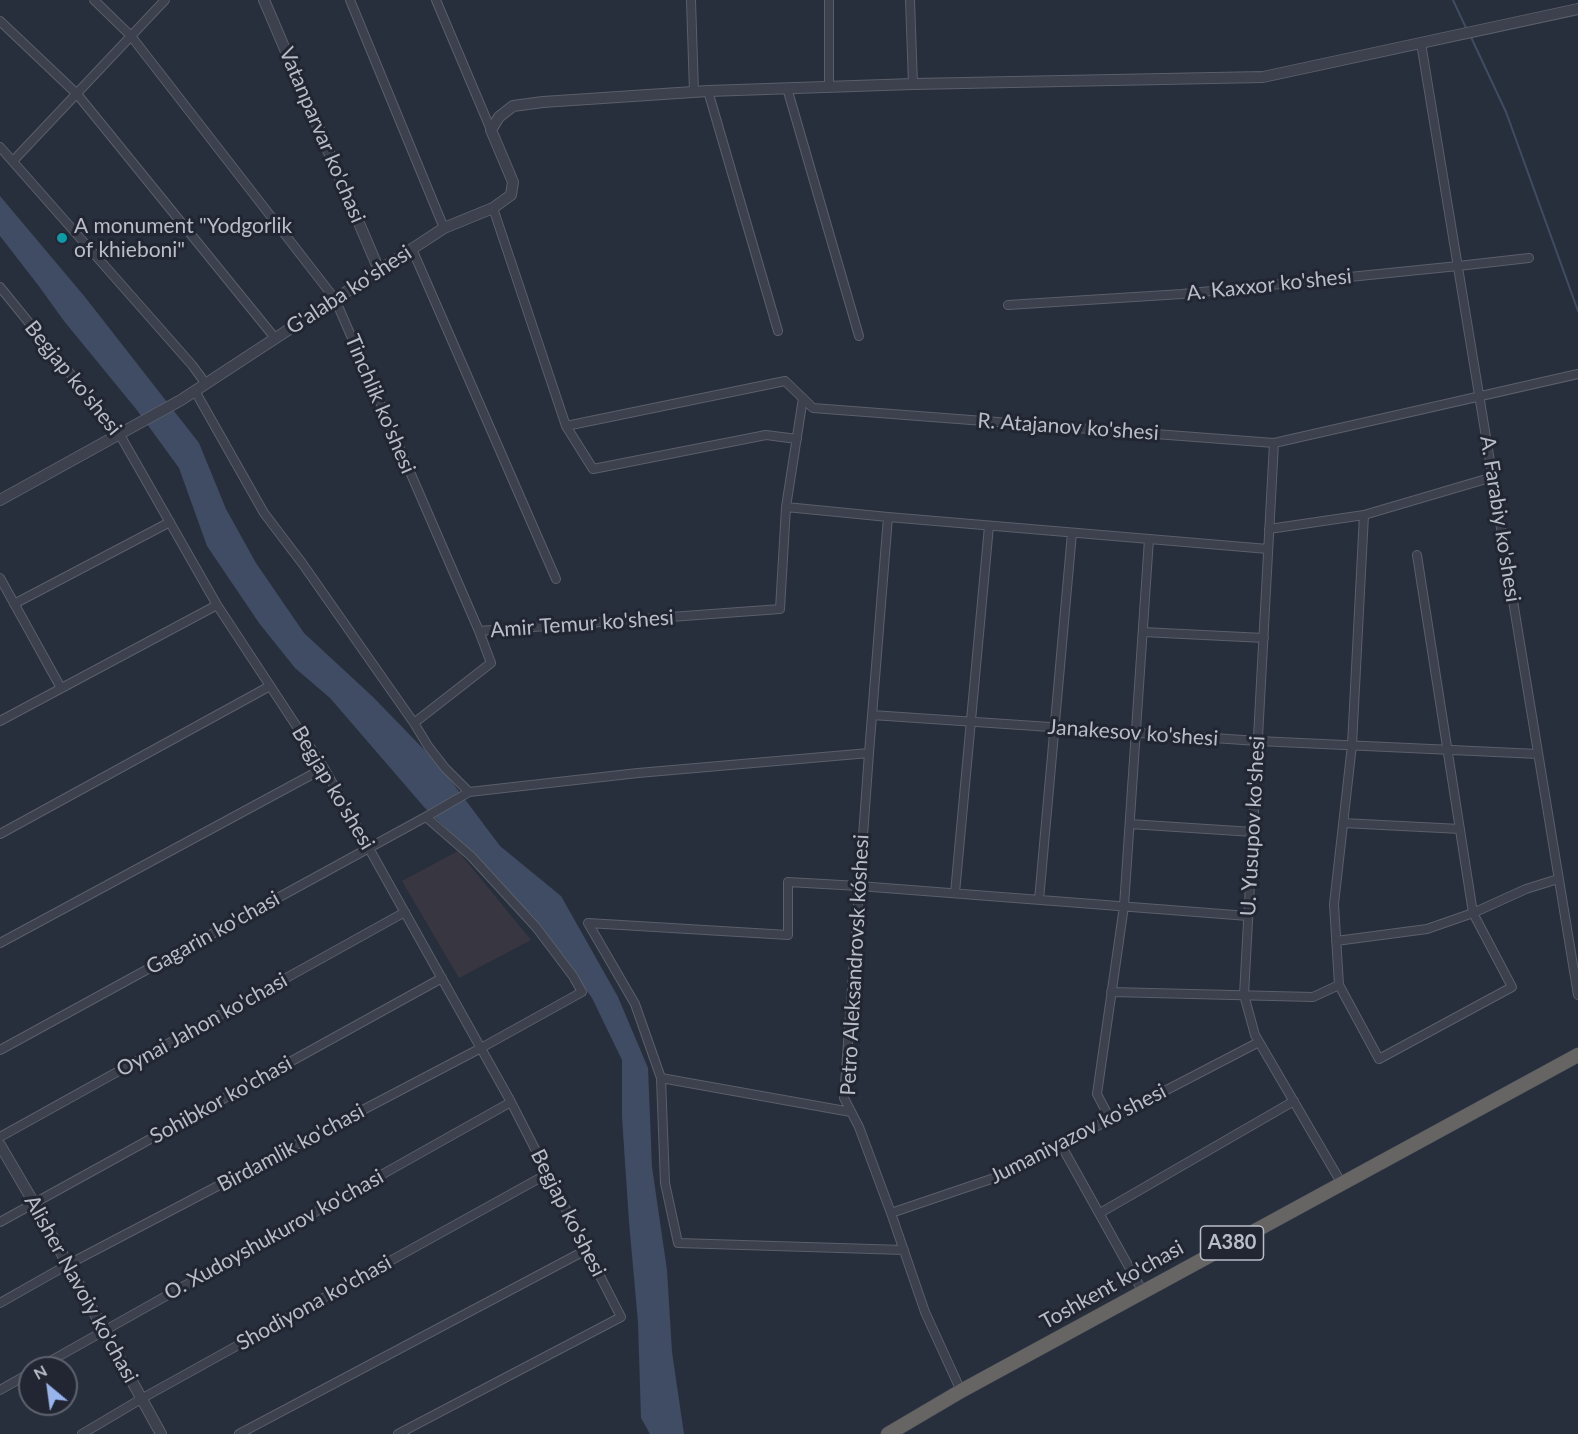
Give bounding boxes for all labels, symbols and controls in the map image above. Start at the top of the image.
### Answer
street label: Vatanparvar ko'chasi [274,43,370,227]
place label: A monument "Yodgorlik of khieboni" [74,213,292,263]
marker: A monument "Yodgorlik of khieboni" [55,231,69,245]
street label: G'alaba ko'shesi [282,240,416,340]
street label: A. Kaxxor ko'shesi [1185,264,1353,306]
street label: Begjap ko'shesi [19,316,127,440]
street label: Tinchlik ko'shesi [339,331,421,477]
street label: R. Atajanov ko'shesi [976,408,1160,446]
street label: A. Farabiy ko'shesi [1474,434,1526,604]
street label: Amir Temur ko'shesi [489,605,675,643]
street label: Janakesov ko'shesi [1047,714,1219,752]
street label: Begjap ko'shesi [286,722,380,854]
street label: U. Yusupov ko'shesi [1236,735,1270,917]
street label: Petro Aleksandrovsk kóshesi [836,834,874,1096]
street label: Gagarin ko'chasi [142,886,284,980]
street label: Oynai Jahon ko'chasi [112,968,292,1082]
street label: Sohibkor ko'chasi [146,1051,296,1149]
street label: Jumaniyazov ko'shesi [986,1079,1170,1189]
street label: Birdamlik ko'chasi [213,1099,369,1197]
street label: Begjap ko'shesi [525,1145,611,1281]
street label: O. Xudoyshukurov ko'chasi [160,1164,388,1306]
street label: Alisher Navoiy ko'chasi [19,1191,143,1387]
road number: A380 [1200,1226,1264,1260]
street label: Toshkent ko'chasi [1036,1235,1188,1335]
street label: Shodiyona ko'chasi [232,1250,396,1356]
north arrow [18,1356,78,1416]

